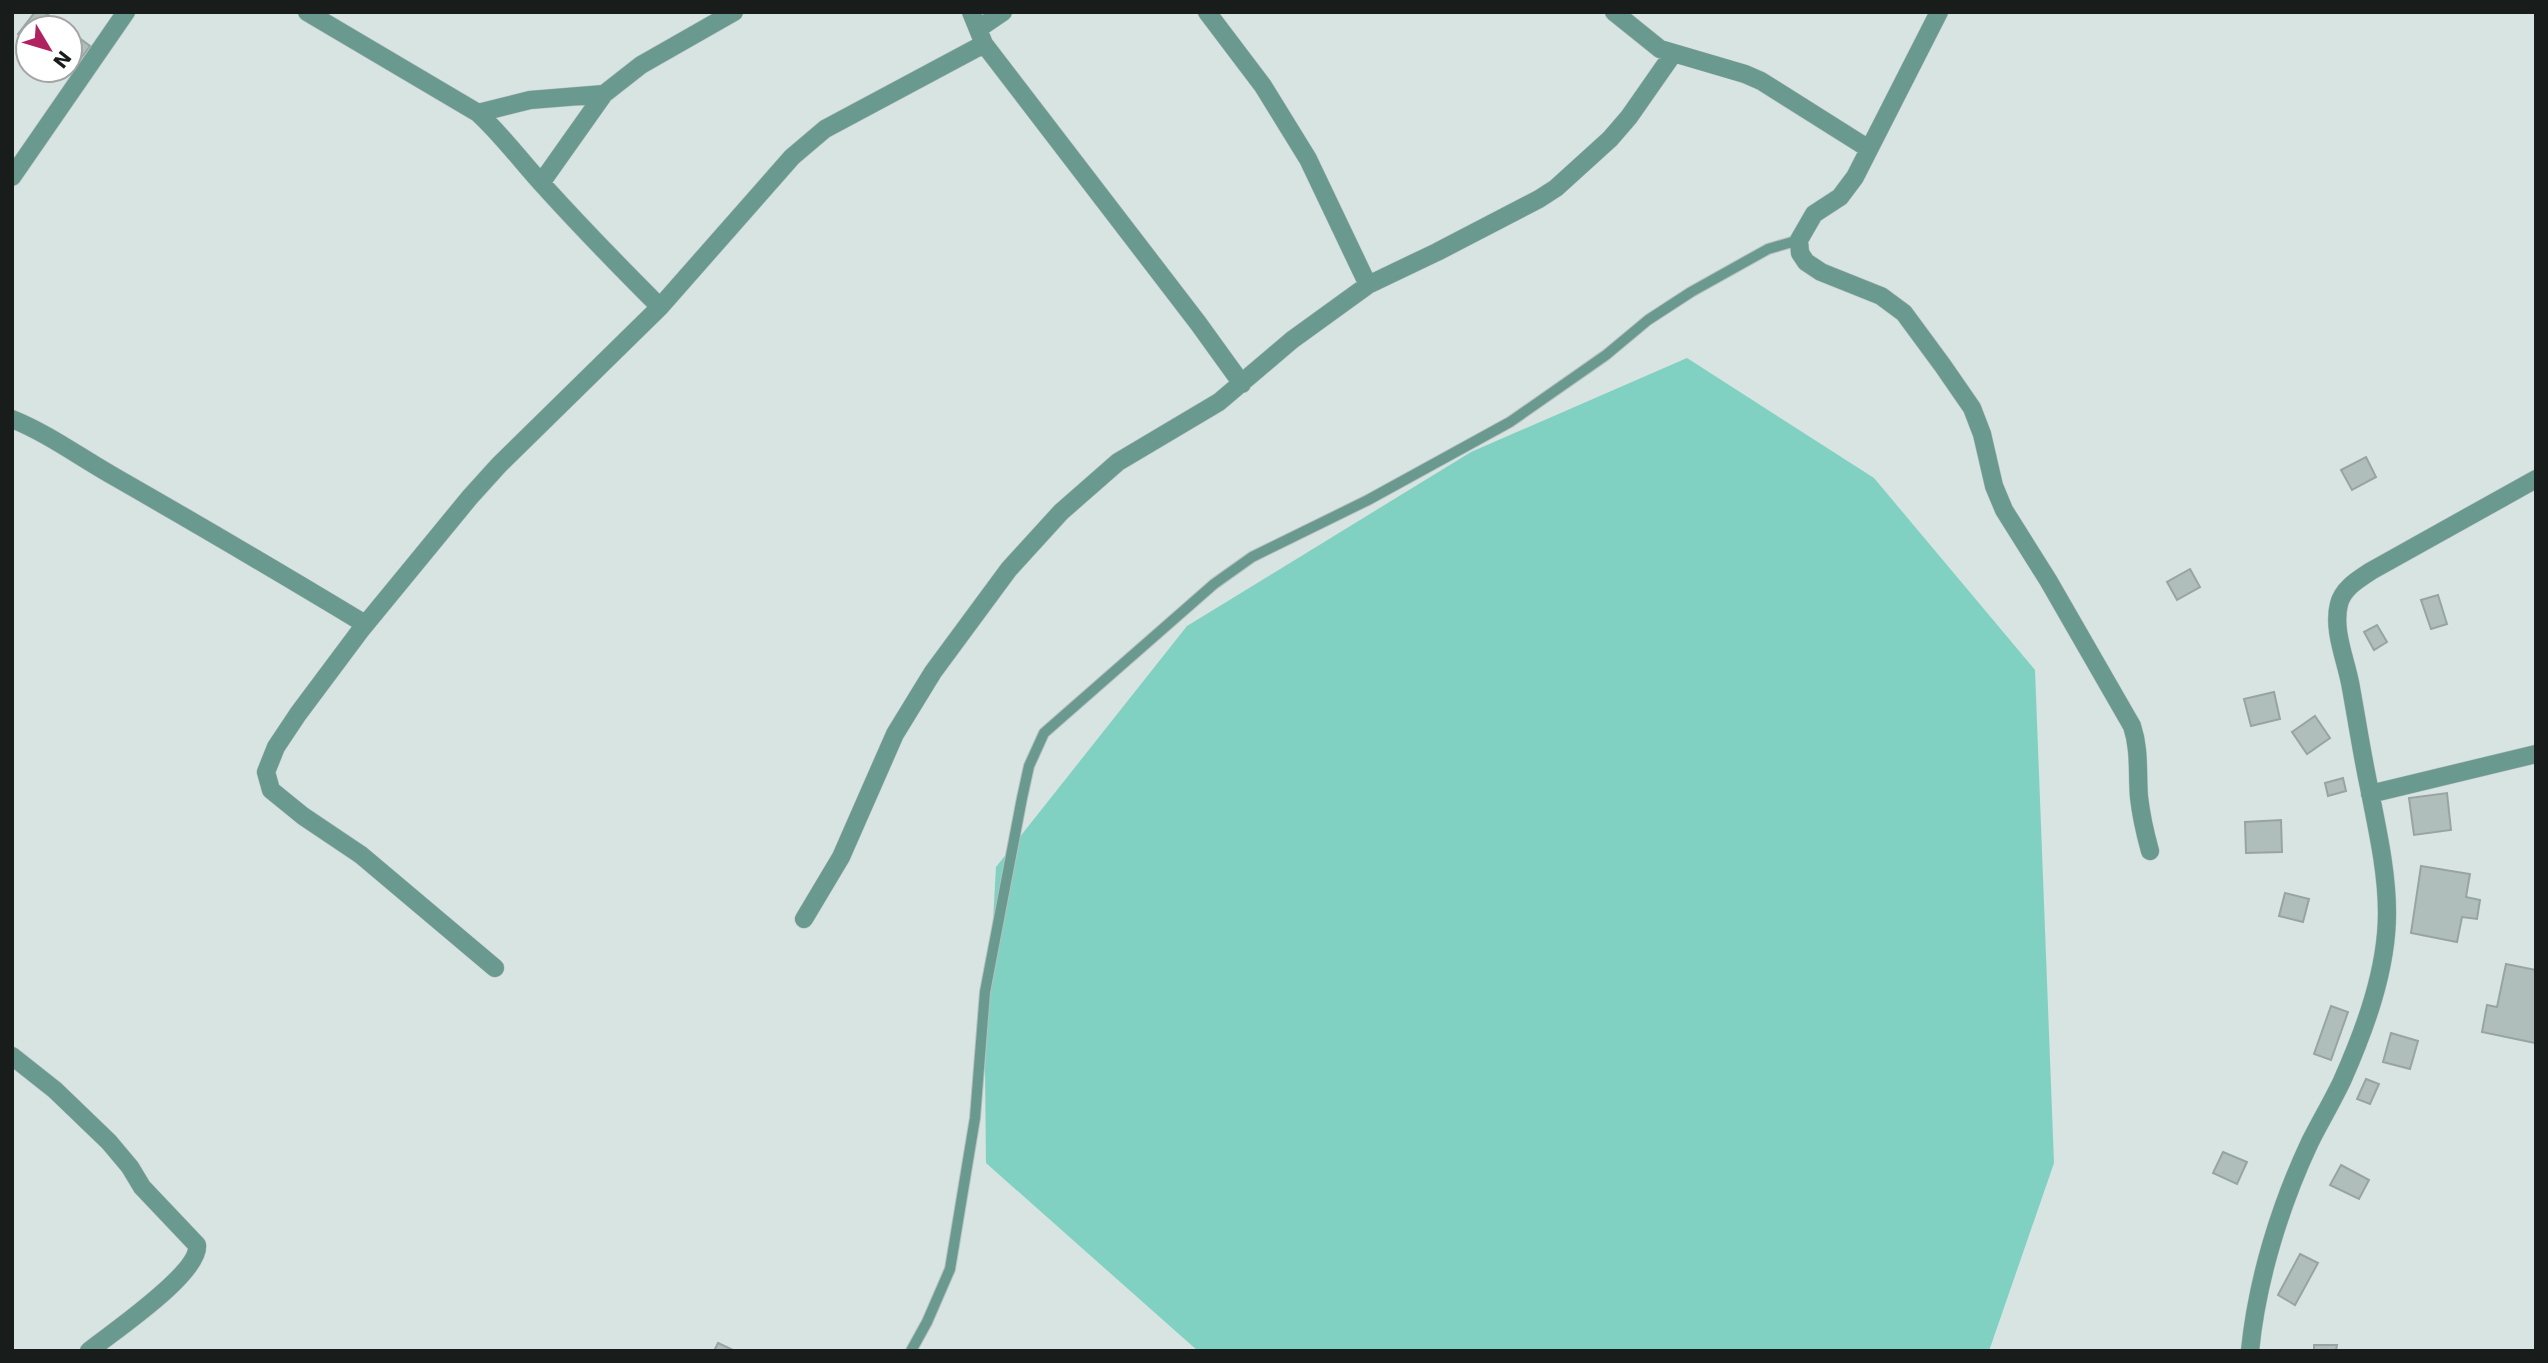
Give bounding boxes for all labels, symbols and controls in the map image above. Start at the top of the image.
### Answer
north arrow [14,14,84,84]
text: N [49,46,76,73]

